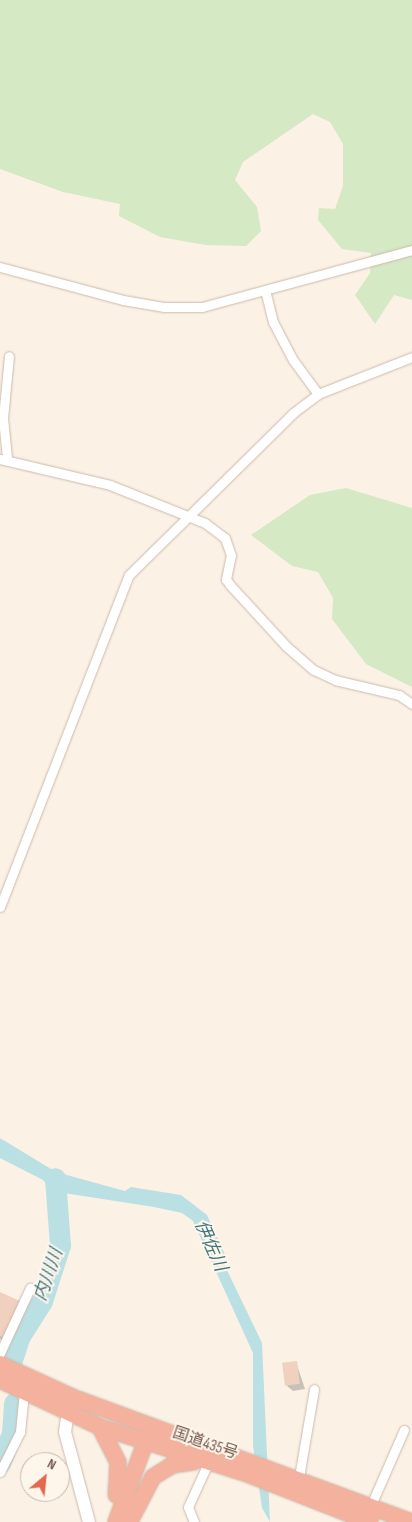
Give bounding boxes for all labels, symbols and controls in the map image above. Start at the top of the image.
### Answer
water label: 伊佐川 [189,1217,231,1275]
water label: 内川川 [30,1246,68,1304]
street label: 国道435号 [170,1424,240,1464]
north arrow [20,1452,70,1502]
text: N [45,1455,59,1473]

